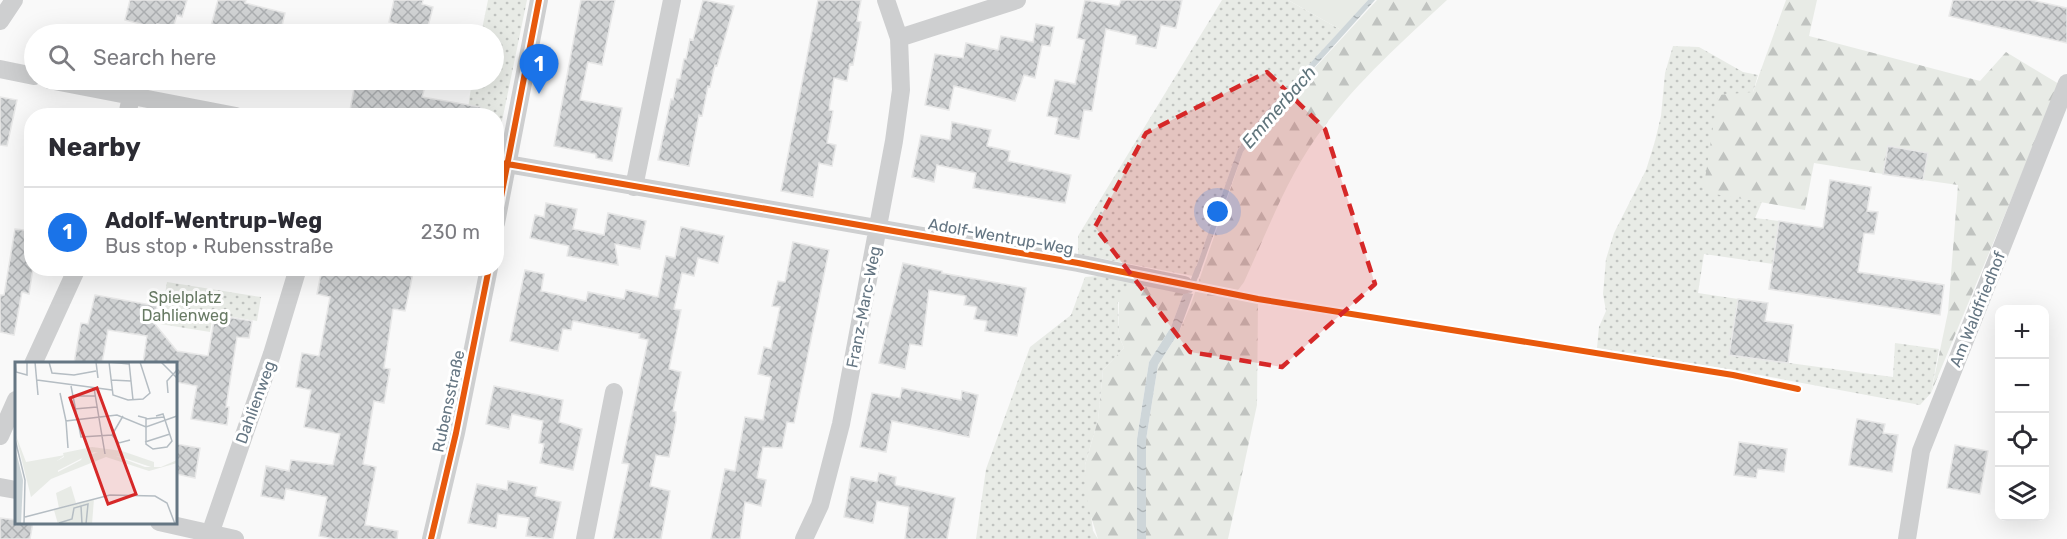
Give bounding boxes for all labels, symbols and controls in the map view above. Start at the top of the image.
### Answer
search box [24,24,504,90]
icon: search [45,41,78,74]
text: Search here [93,44,216,71]
pin: 1 [520,44,558,94]
water label: Emmerbach [1237,61,1321,153]
text: Nearby [48,132,141,163]
your location [1203,197,1232,226]
text: Adolf-Wentrup-Weg [105,207,322,234]
street label: Adolf-Wentrup-Weg [927,214,1075,259]
text: 1 [63,220,72,244]
text: 230 m [421,220,480,244]
text: Bus stop · Rubensstraße [105,234,333,258]
street label: Franz-Marc-Weg [842,245,885,370]
street label: Am Waldfriedhof [1946,248,2010,370]
park label: Spielplatz Dahlienweg [141,288,229,325]
map controls [1995,305,2049,521]
button: + [1995,305,2049,359]
street label: Rubensstraße [428,348,469,454]
street label: Dahlienweg [232,358,279,446]
button: − [1995,359,2049,413]
inset map [15,362,177,524]
button: locate [1995,413,2049,467]
button: layers [1995,467,2049,521]

